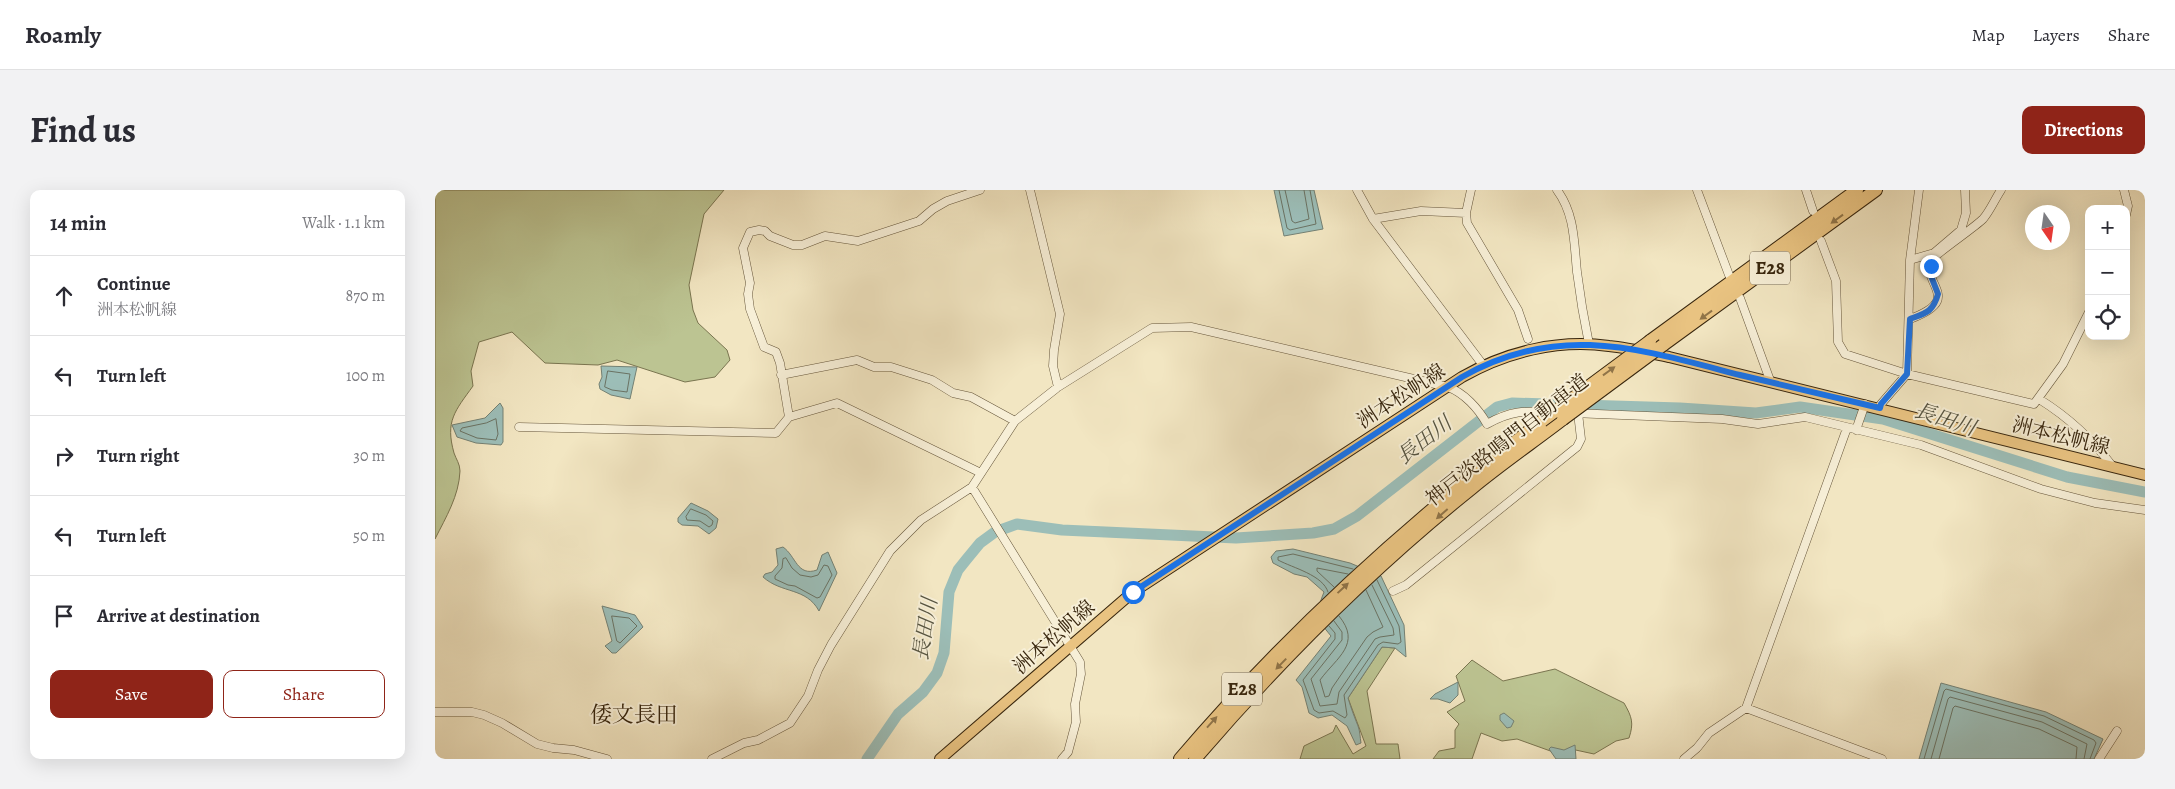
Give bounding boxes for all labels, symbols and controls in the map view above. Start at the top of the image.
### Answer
text: Roamly [25,19,101,51]
text: Map [1972,23,2005,47]
text: Layers [2033,23,2080,47]
text: Share [2108,23,2150,47]
text: Find us [30,106,136,154]
button: Directions [2022,106,2145,154]
north arrow [2025,205,2070,250]
map controls [2085,205,2130,340]
button: + [2085,205,2130,250]
text: 14 min [50,209,107,237]
text: Walk · 1.1 km [302,212,385,234]
one-way arrow [1830,214,1844,224]
button: − [2085,250,2130,295]
road number: E28 [1750,252,1790,284]
route end [1920,255,1943,278]
text: Continue [97,271,171,297]
icon: ahead [50,282,78,310]
text: 870 m [346,285,385,307]
button: locate [2085,295,2130,340]
text: 洲本松帆線 [97,299,177,321]
one-way arrow [1699,309,1712,319]
street label: 洲本松帆線 [1352,357,1450,435]
icon: left [50,362,78,390]
text: Turn left [97,363,166,389]
text: 100 m [346,365,385,387]
one-way arrow [1602,366,1616,376]
street label: 神戸淡路鳴門自動車道 [1420,368,1594,512]
water label: 長田川 [1911,396,1981,443]
water label: 長田川 [1391,408,1459,470]
street label: 洲本松帆線 [2009,411,2113,461]
icon: right [50,442,78,470]
text: Turn right [97,443,179,469]
text: 30 m [353,445,385,467]
one-way arrow [1435,508,1448,519]
icon: left [50,522,78,550]
text: Turn left [97,523,166,549]
text: 50 m [353,525,385,547]
route start [1122,581,1145,604]
one-way arrow [1336,582,1348,594]
water label: 長田川 [906,594,944,662]
street label: 洲本松帆線 [1007,594,1101,680]
icon: arrive [50,602,78,630]
text: Arrive at destination [97,603,260,629]
one-way arrow [1275,657,1287,669]
button: Save [50,670,213,718]
button: Share [223,670,385,718]
road number: E28 [1222,672,1262,706]
district label: 倭文長田 [590,700,678,730]
one-way arrow [1206,717,1218,729]

